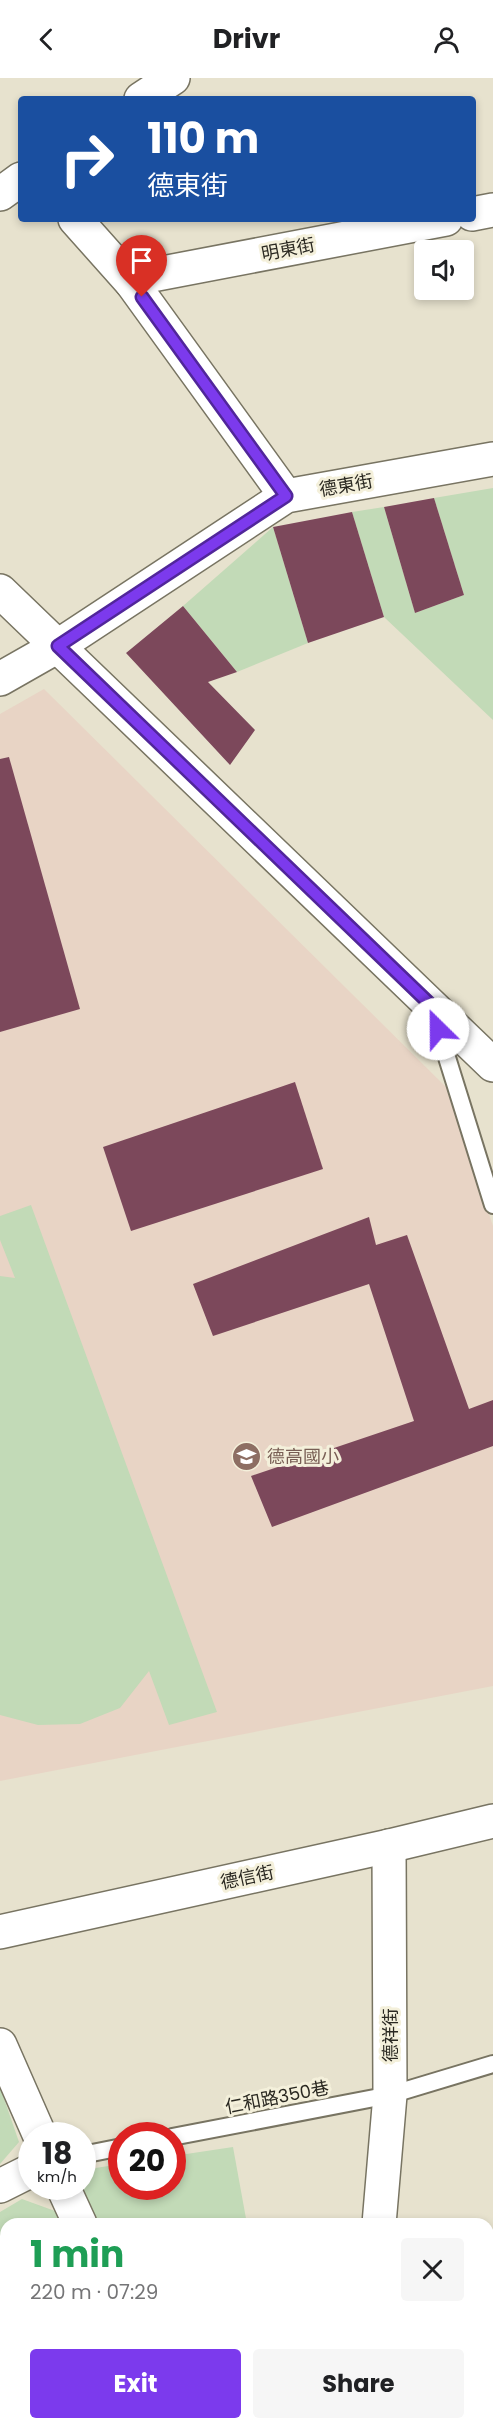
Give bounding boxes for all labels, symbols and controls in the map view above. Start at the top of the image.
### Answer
text: Drivr [213,20,280,57]
icon: back [30,23,63,56]
icon: person [430,23,463,56]
text: 110 m [147,109,259,168]
icon: right [48,120,126,198]
text: 德東街 [147,167,228,204]
street label: 明東街 [259,232,317,266]
pin [116,235,167,297]
map controls [414,240,474,300]
button: sound [414,240,474,300]
icon: arrive [125,244,158,277]
street label: 德東街 [317,468,375,502]
position arrow [406,997,470,1061]
school or university icon: 德高國小 [230,1440,262,1472]
place label: 德高國小 [267,1444,339,1469]
street label: 德信街 [218,1859,276,1895]
street label: 德祥街 [378,2008,403,2062]
street label: 仁和路350巷 [223,2075,331,2119]
speed limit sign: 20 [108,2122,186,2200]
text: 18 [42,2132,72,2175]
text: km/h [37,2166,77,2187]
text: 1 min [30,2229,124,2280]
button: close [401,2238,464,2301]
text: 220 m · 07:29 [30,2278,158,2306]
button: Exit [30,2349,241,2418]
button: Share [253,2349,464,2418]

